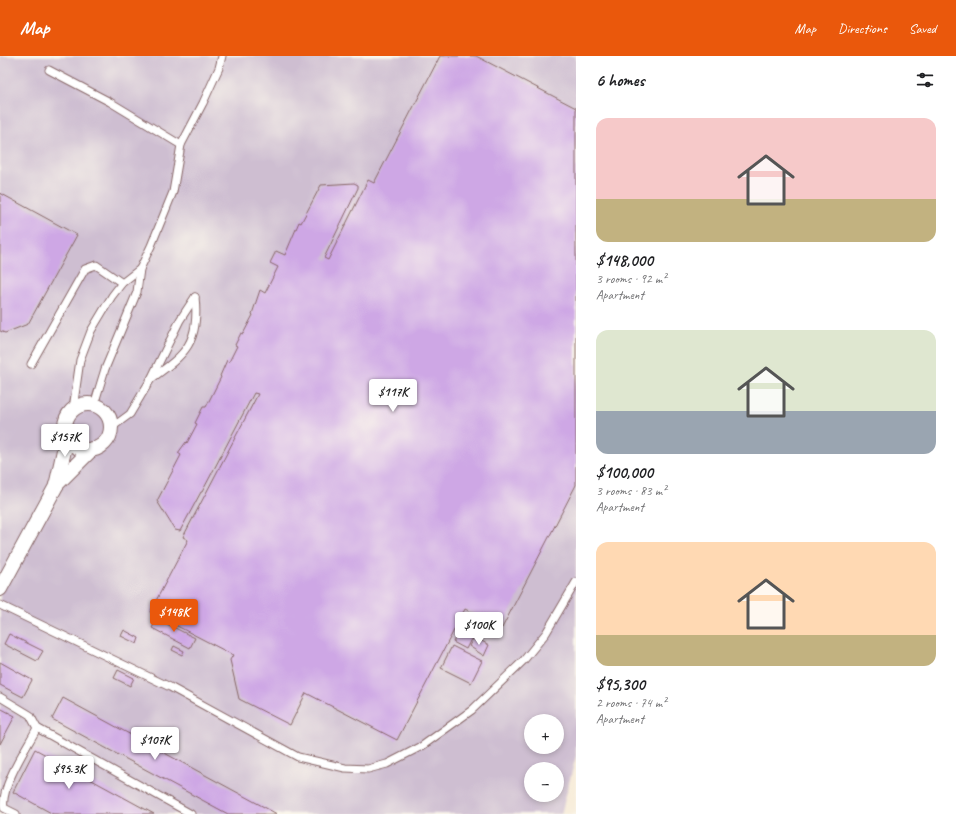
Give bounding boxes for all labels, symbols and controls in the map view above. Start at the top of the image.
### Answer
text: Map [20,16,50,40]
text: Map [795,20,816,37]
text: Directions [838,20,887,37]
text: Saved [909,20,936,37]
icon: filters [914,69,936,91]
text: 6 homes [596,70,644,91]
icon: home [730,144,802,216]
text: $148,000 [596,250,653,271]
text: 3 rooms · 92 m² [596,271,666,287]
text: Apartment [596,287,644,303]
icon: home [730,356,802,428]
pin: $117K [365,379,421,413]
text: $117K [378,384,408,400]
pin: $157K [37,424,93,458]
text: $157K [50,429,80,445]
text: $100,000 [596,462,653,483]
text: 3 rooms · 83 m² [596,483,666,499]
text: Apartment [596,499,644,515]
icon: home [730,568,802,640]
pin: $148K [146,599,202,633]
text: $148K [159,604,189,620]
pin: $100K [451,612,507,646]
text: $100K [464,617,494,633]
text: $95,300 [596,674,645,695]
text: 2 rooms · 74 m² [596,695,666,711]
text: Apartment [596,711,644,727]
map controls [524,714,564,802]
button: + [524,714,564,754]
pin: $107K [127,727,183,761]
text: $107K [140,732,170,748]
pin: $95.3K [36,756,102,790]
text: $95.3K [53,761,85,777]
button: − [524,762,564,802]

